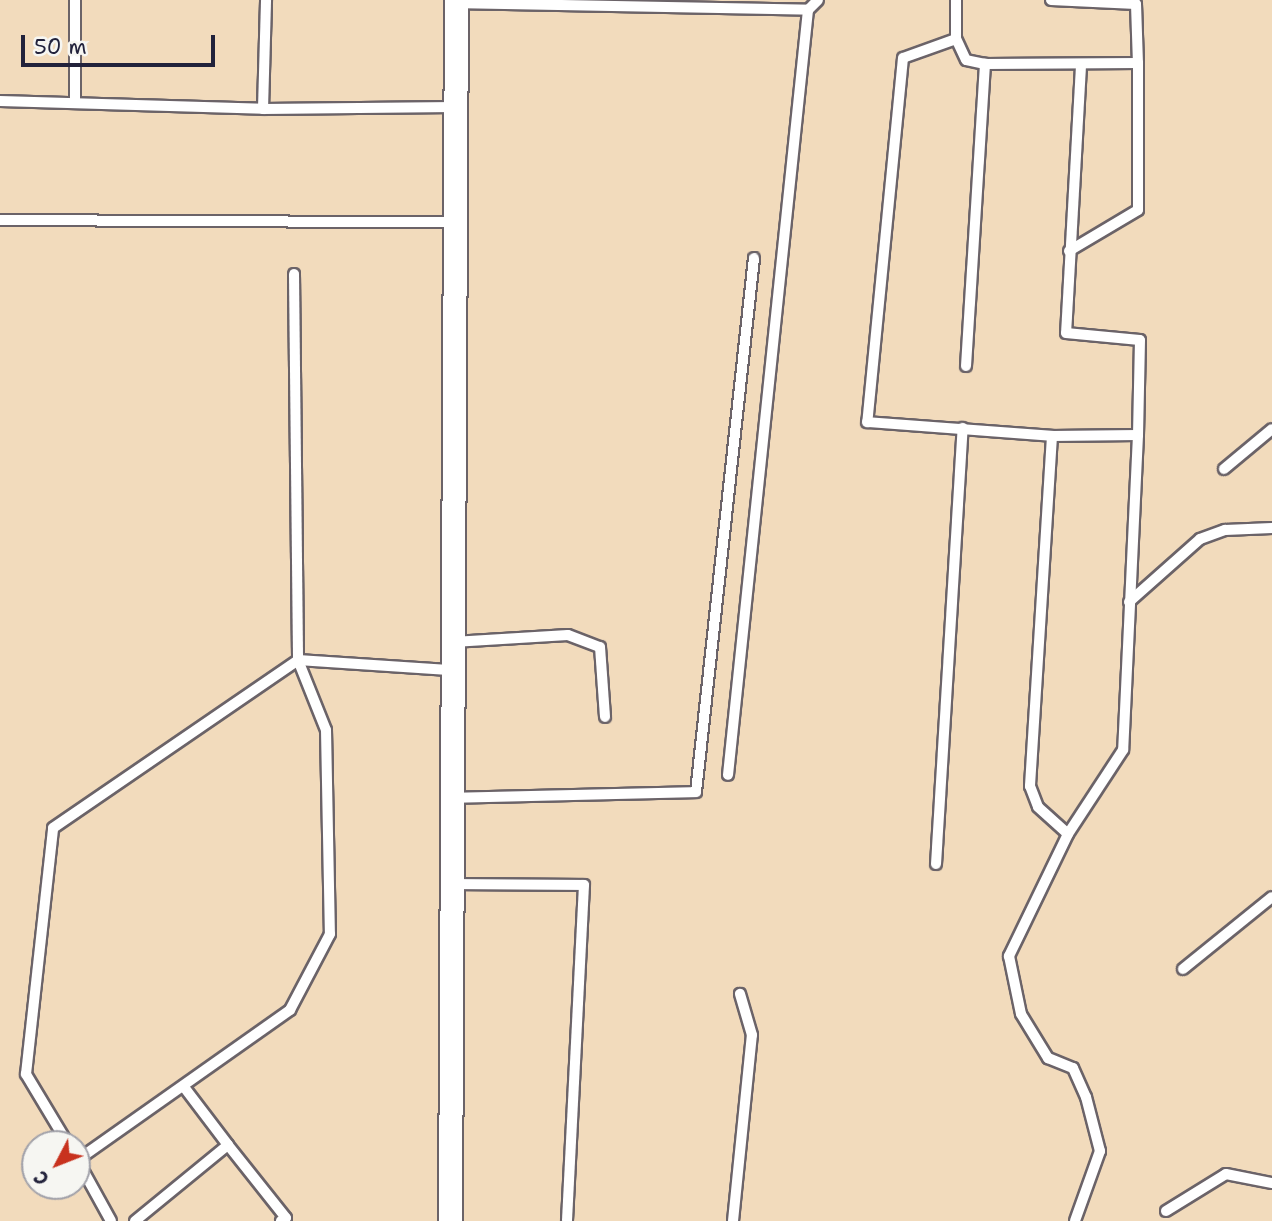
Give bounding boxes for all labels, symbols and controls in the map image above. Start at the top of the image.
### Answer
scale bar [24,21,219,65]
text: 50 m [34,33,87,61]
north arrow [21,1130,91,1200]
text: С [28,1165,55,1191]

